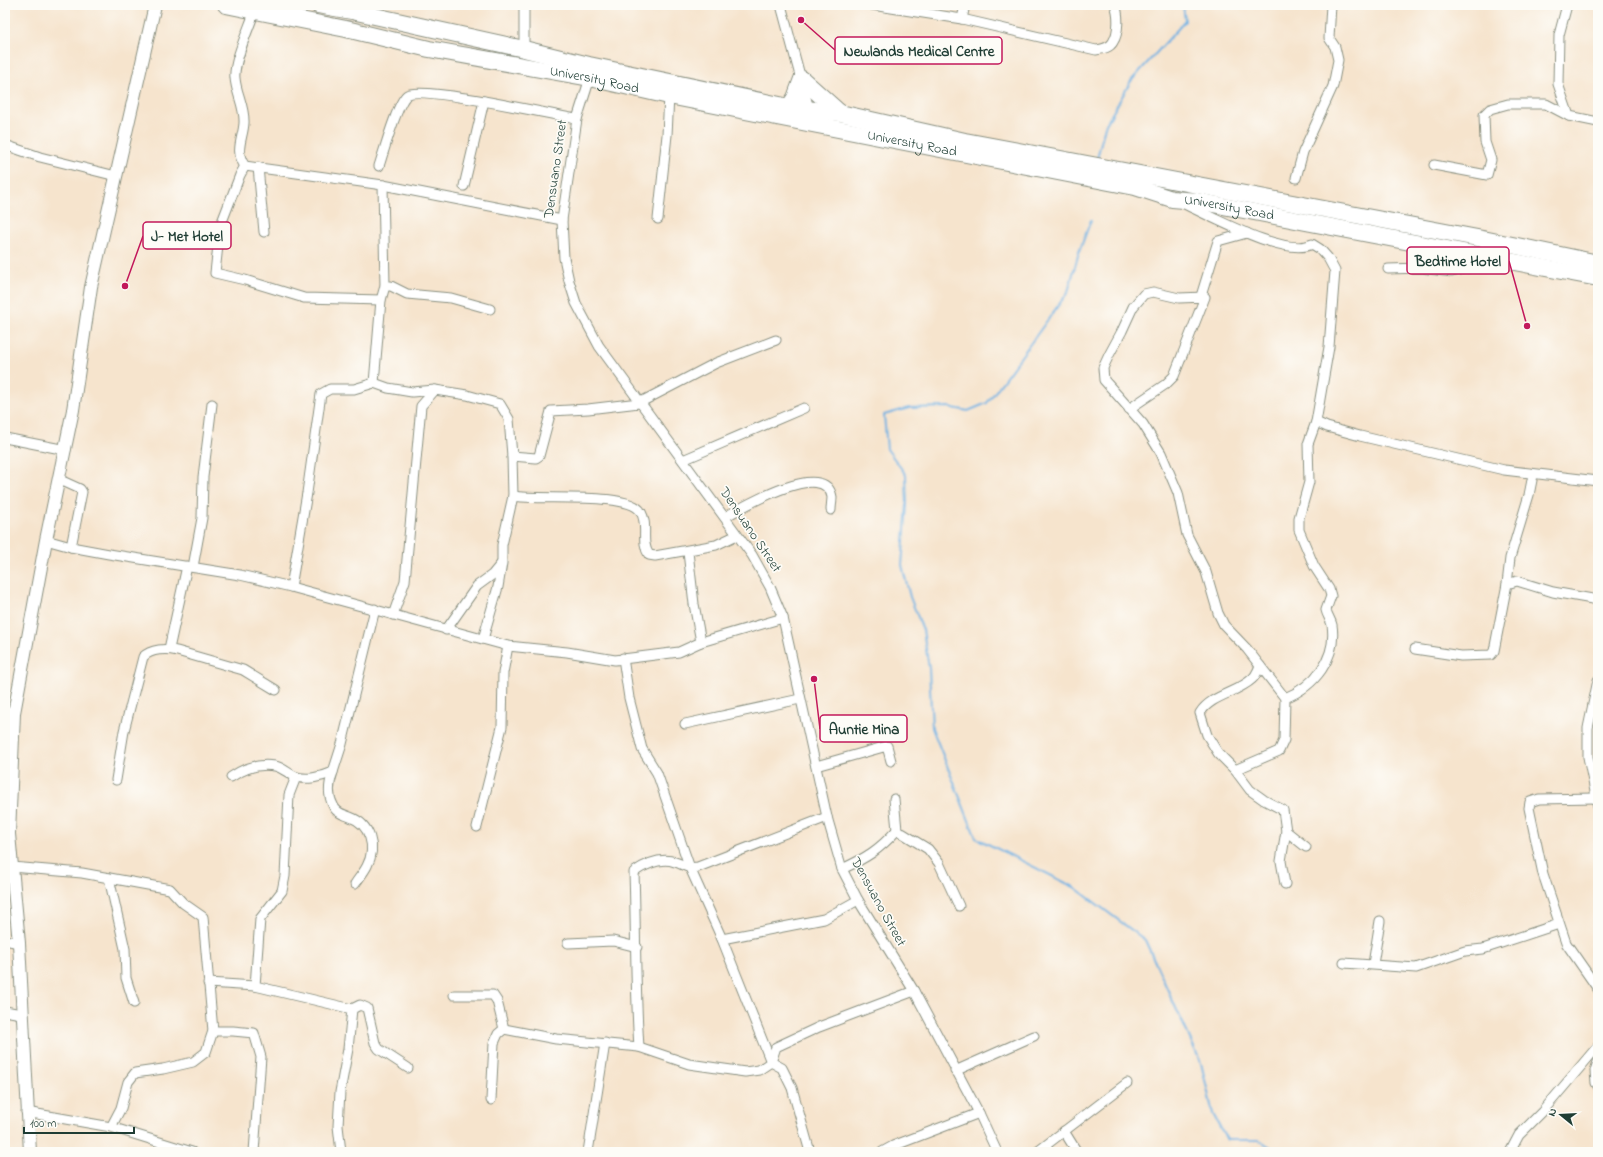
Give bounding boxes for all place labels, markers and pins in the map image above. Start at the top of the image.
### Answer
callout: Newlands Medical Centre [835,37,1002,64]
callout: J- Met Hotel [143,222,231,249]
callout: Bedtime Hotel [1407,247,1509,274]
callout: Auntie Mina [820,715,907,742]

